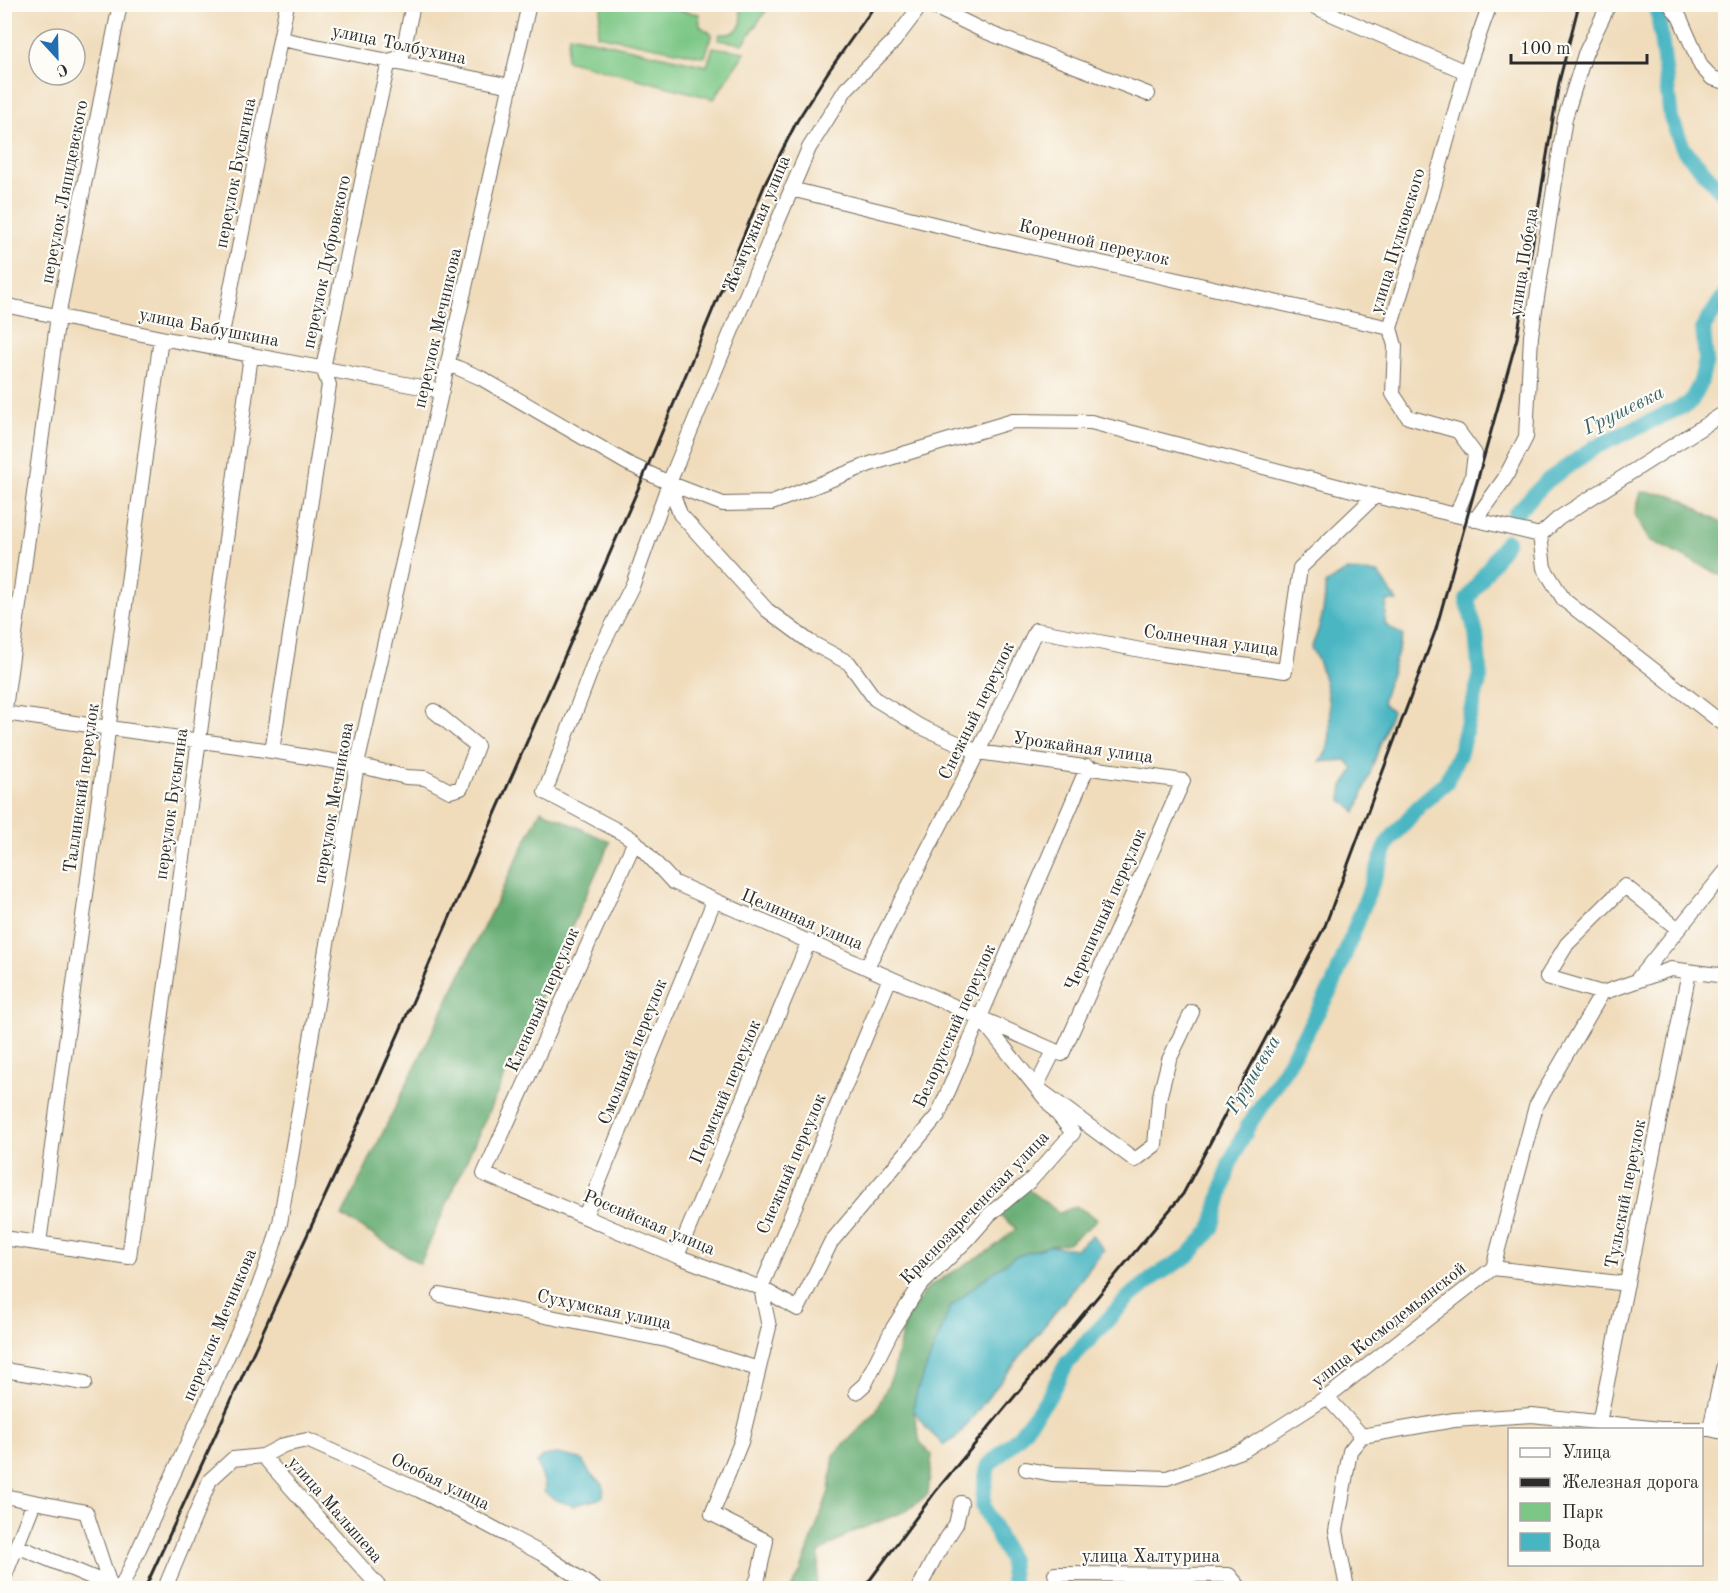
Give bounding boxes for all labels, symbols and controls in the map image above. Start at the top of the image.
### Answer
street label: улица Толбухина [330,22,468,68]
north arrow [27,27,87,87]
scale bar [1511,27,1648,65]
text: 100 m [1520,40,1571,58]
text: С [54,60,70,78]
street label: переулок Бусыгина [213,96,259,250]
street label: переулок Ляпидевского [38,99,92,285]
street label: Жемчужная улица [720,153,794,295]
street label: улица Пулковского [1367,166,1429,316]
street label: переулок Дубровского [300,174,354,350]
street label: улица Победа [1507,207,1541,317]
street label: Коренной переулок [1017,217,1171,269]
street label: переулок Мечникова [411,246,465,410]
street label: улица Бабушкина [137,306,281,350]
water label: Грушевка [1579,383,1668,440]
street label: Солнечная улица [1142,623,1280,659]
street label: Снежный переулок [936,639,1018,783]
street label: Таллинский переулок [61,702,103,874]
street label: переулок Мечникова [311,721,357,885]
street label: переулок Бусыгина [152,727,192,881]
street label: Урожайная улица [1012,729,1154,767]
street label: Черепичный переулок [1062,826,1150,994]
street label: Целинная улица [738,886,866,954]
street label: Кленовый переулок [503,925,583,1075]
street label: Белорусский переулок [911,941,999,1111]
street label: Смольный переулок [595,976,671,1128]
street label: Пермский переулок [687,1017,765,1167]
water label: Грушевка [1222,1032,1285,1118]
street label: Снежный переулок [754,1091,830,1237]
street label: Тульский переулок [1603,1118,1649,1270]
street label: Краснозареченская улица [897,1128,1053,1288]
street label: Российская улица [580,1187,718,1259]
street label: переулок Мечникова [180,1246,260,1404]
street label: улица Космодемьянской [1308,1259,1470,1391]
street label: Сухумская улица [535,1287,673,1333]
legend [1508,1428,1703,1566]
text: Улица [1562,1444,1611,1462]
street label: Особая улица [388,1450,492,1514]
street label: улица Малышева [284,1453,386,1567]
text: Железная дорога [1562,1474,1699,1492]
text: Парк [1562,1504,1603,1522]
text: Вода [1562,1534,1601,1552]
street label: улица Халтурина [1082,1548,1220,1566]

